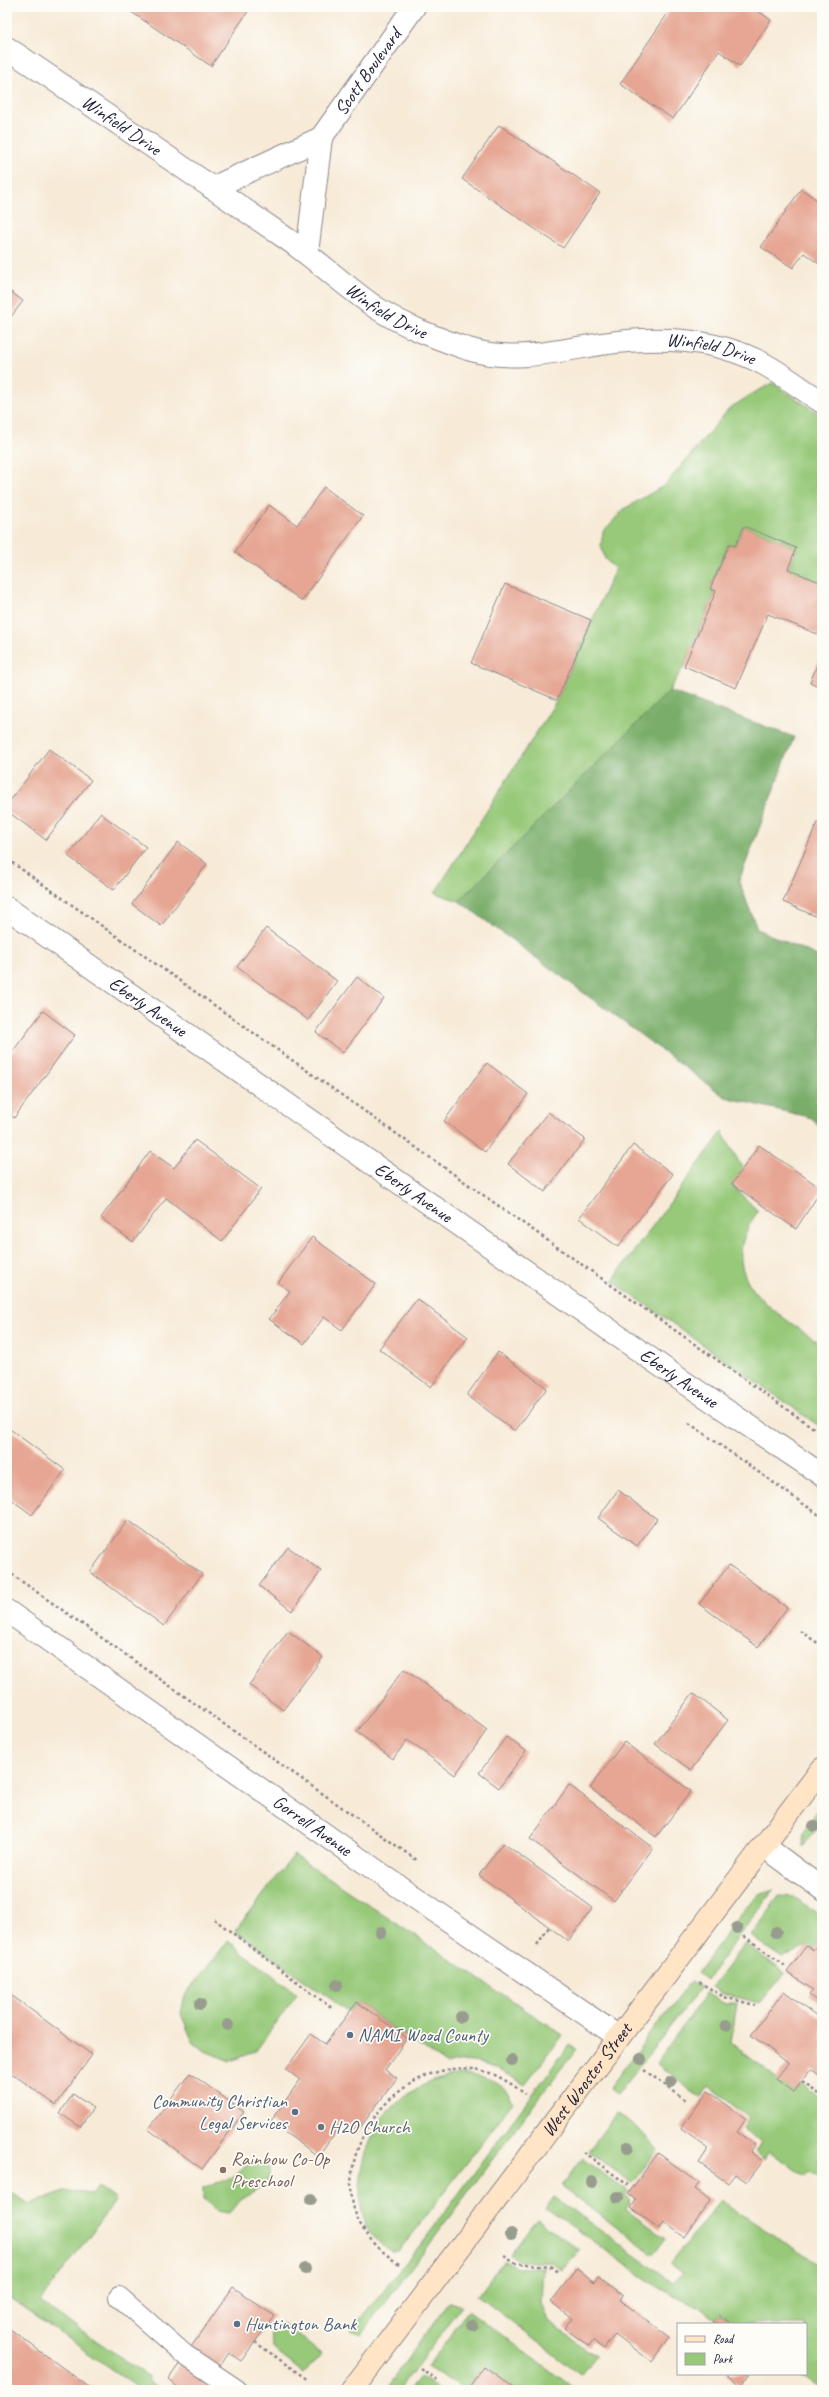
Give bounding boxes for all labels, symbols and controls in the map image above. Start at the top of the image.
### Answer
street label: Scott Boulevard [329,21,409,120]
street label: Winfield Drive [77,90,167,162]
street label: Winfield Drive [341,277,432,345]
street label: Winfield Drive [666,328,761,371]
street label: Eberly Avenue [104,971,193,1043]
street label: Eberly Avenue [370,1157,458,1229]
street label: Eberly Avenue [635,1343,724,1414]
street label: Gorrell Avenue [268,1790,358,1862]
street label: West Wooster Street [536,2017,638,2141]
place label: NAMI Wood County [358,2023,490,2047]
marker: NAMI Wood County [345,2030,355,2040]
place label: Community Christian Legal Services [152,2089,289,2135]
marker: Community Christian Legal Services [290,2107,300,2117]
place label: H2O Church [329,2115,411,2139]
marker: H2O Church [316,2122,326,2132]
place label: Rainbow Co-Op Preschool [231,2147,330,2193]
marker: Rainbow Co-Op Preschool [218,2165,228,2175]
place label: Huntington Bank [245,2312,357,2336]
marker: Huntington Bank [232,2319,242,2329]
legend [677,2323,807,2375]
text: Road [713,2331,735,2347]
text: Park [713,2351,734,2367]

